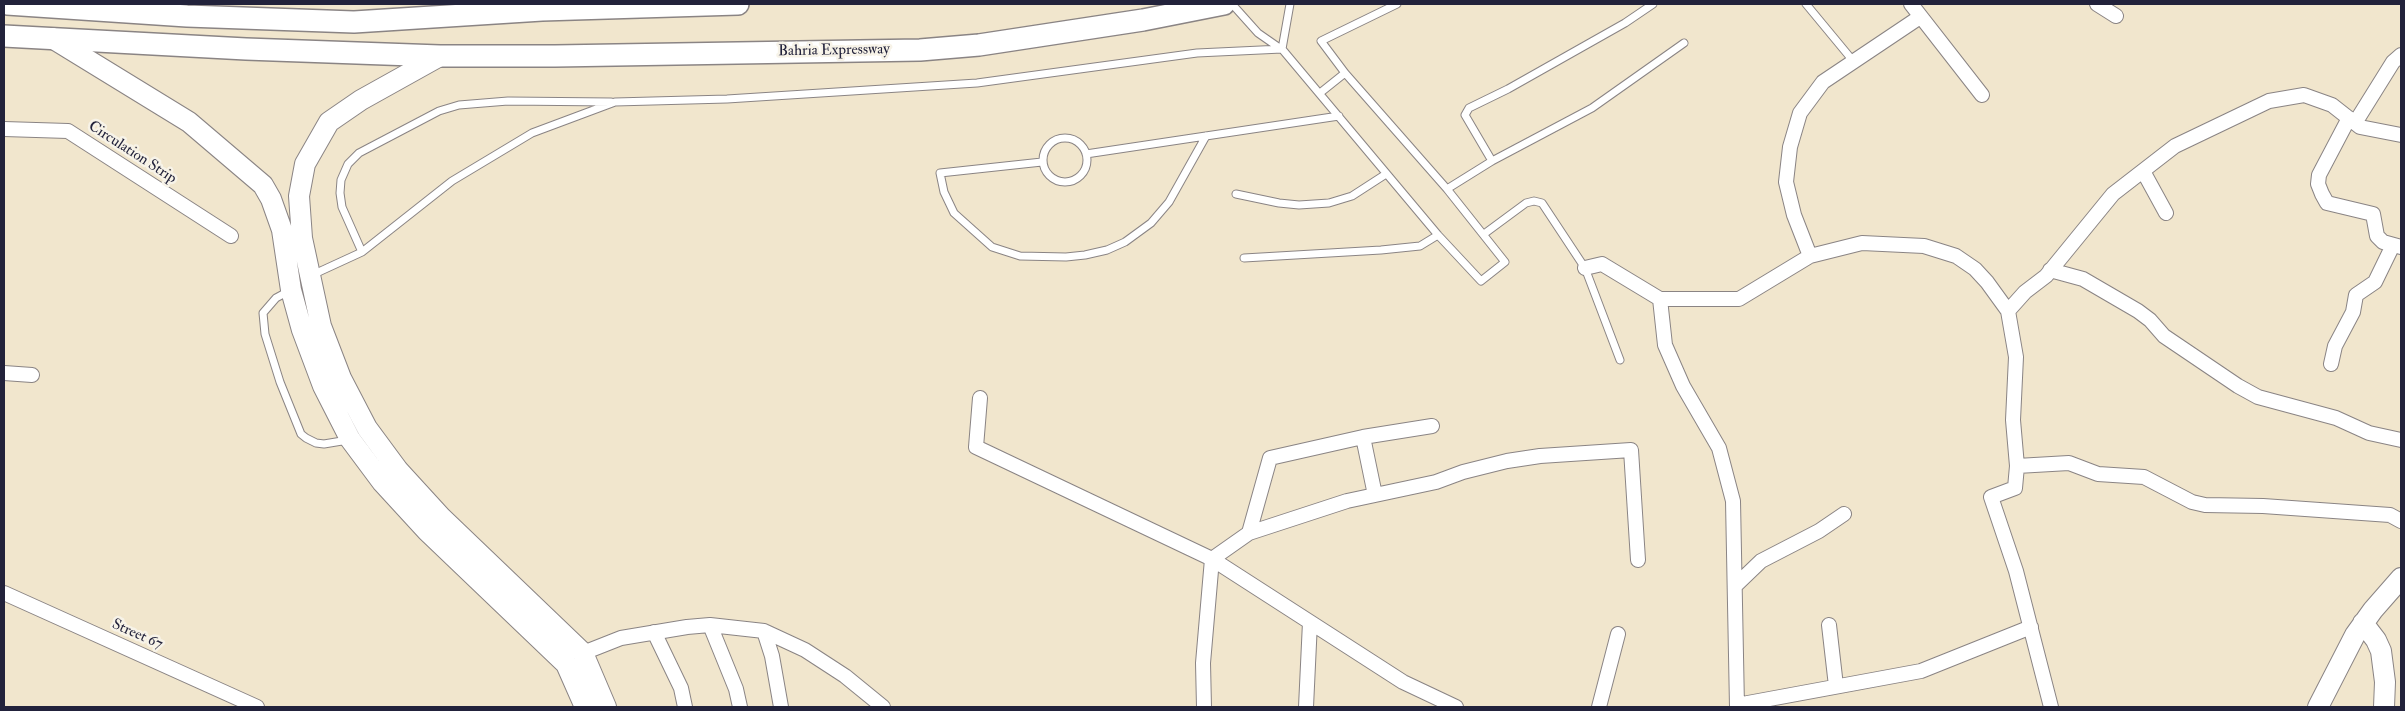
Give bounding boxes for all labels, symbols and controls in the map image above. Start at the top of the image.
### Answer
street label: Bahria Expressway [778,41,890,61]
street label: Circulation Strip [85,118,179,188]
street label: Street 67 [109,616,165,654]

